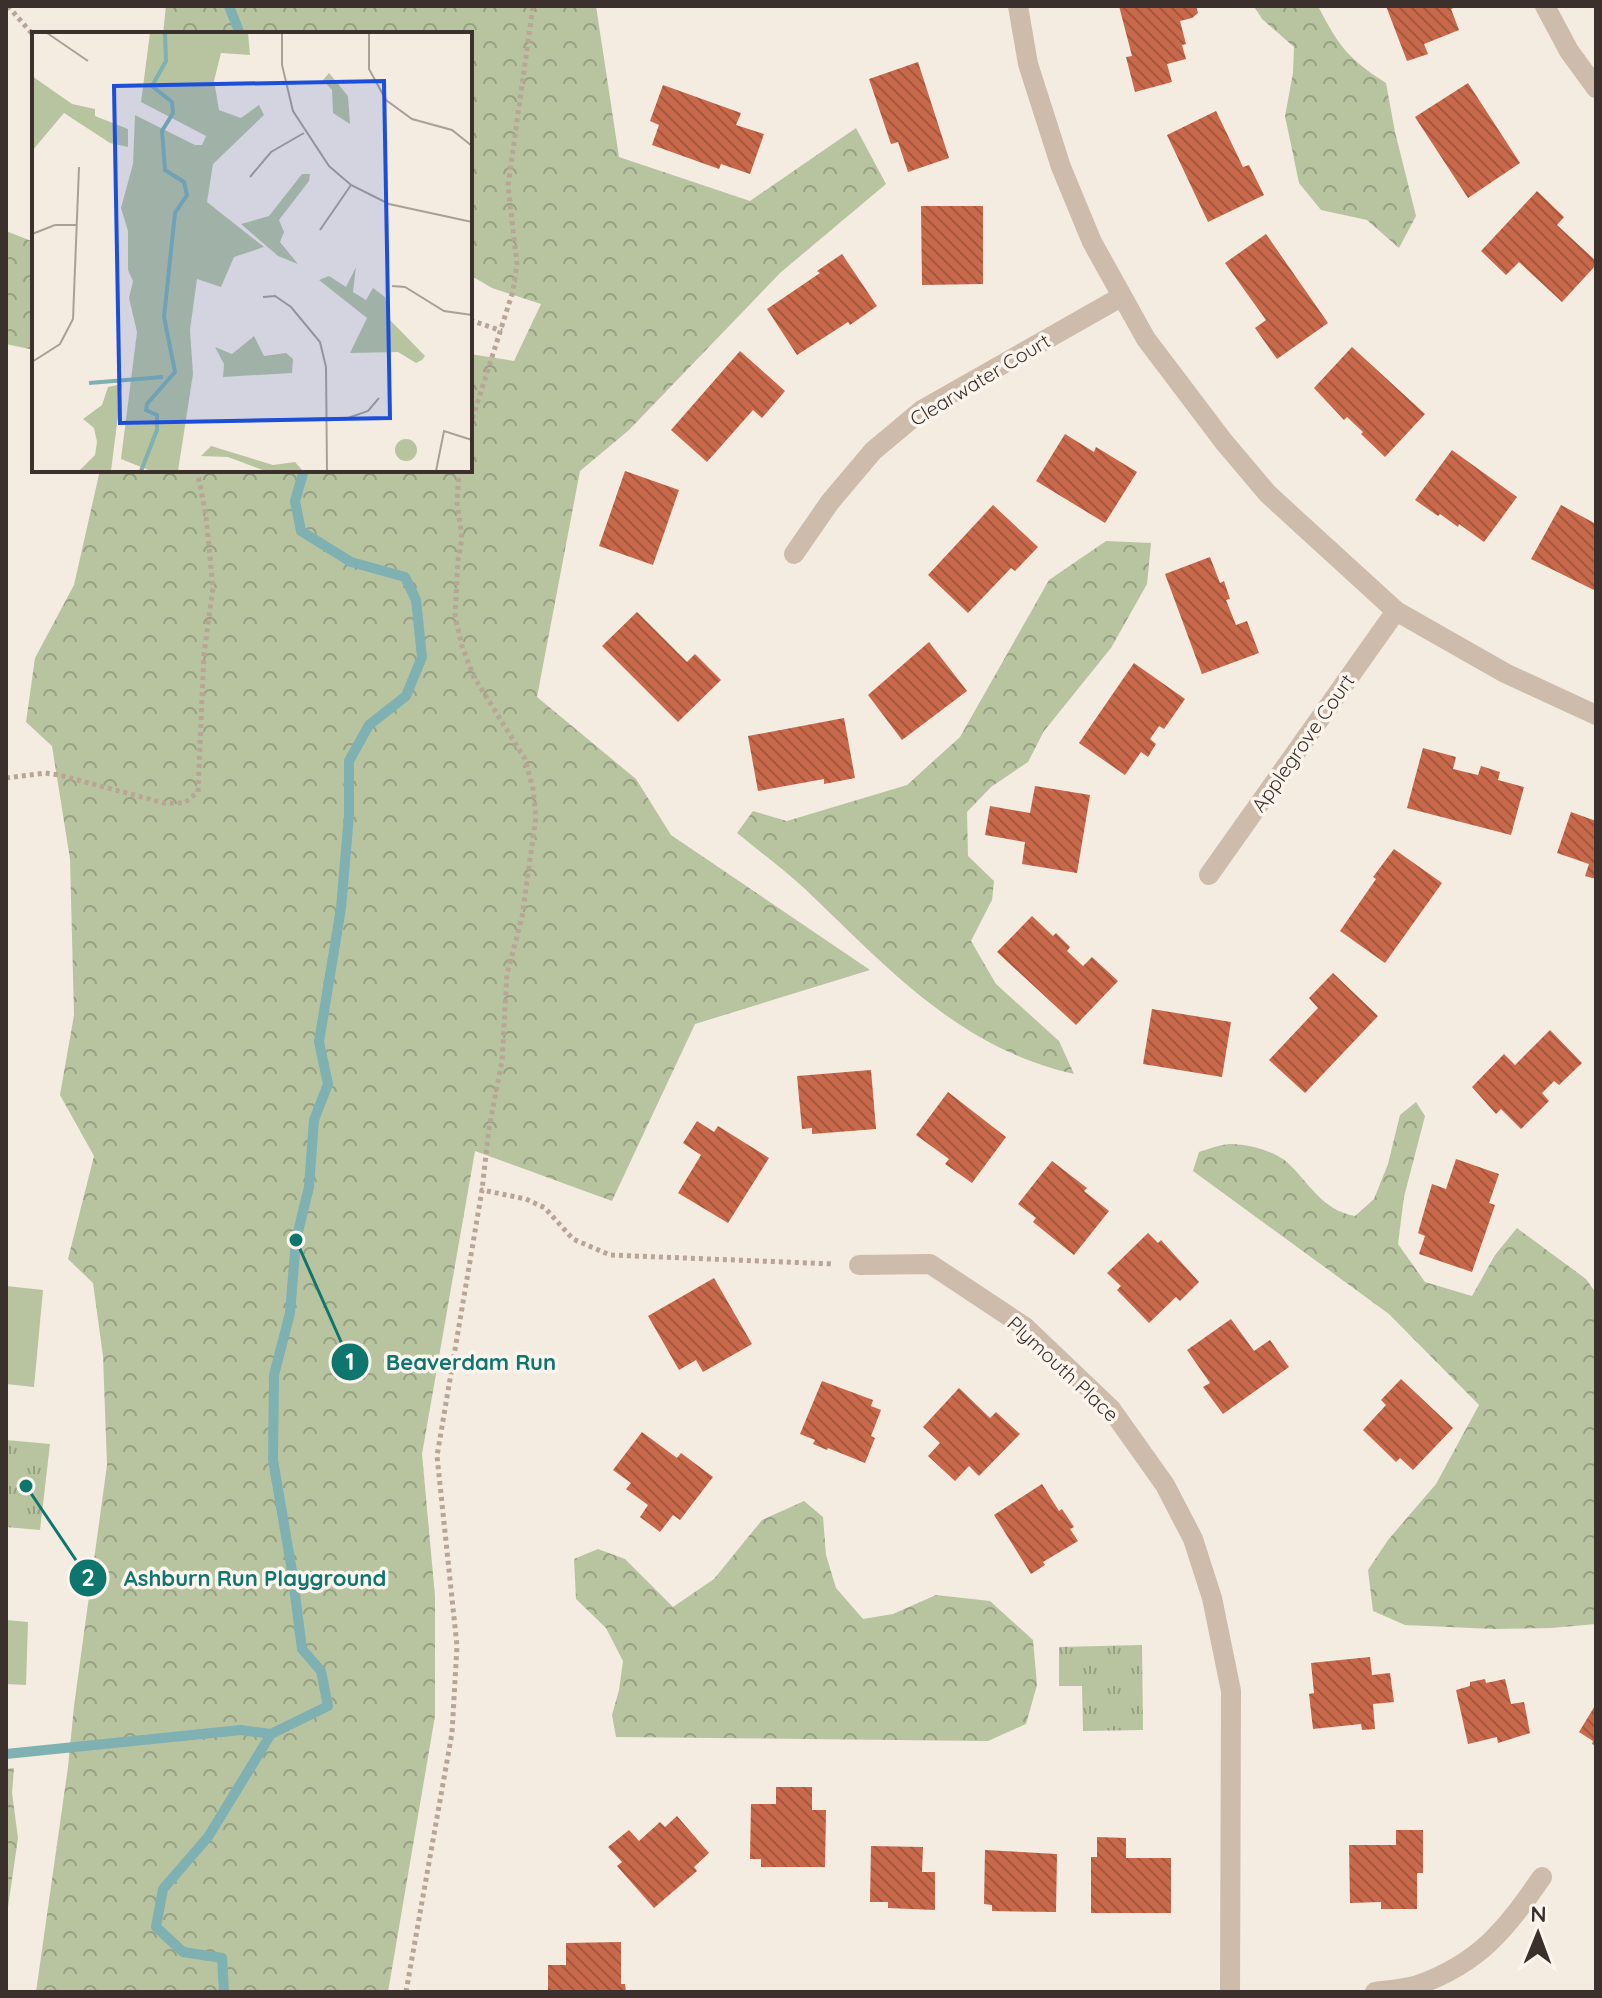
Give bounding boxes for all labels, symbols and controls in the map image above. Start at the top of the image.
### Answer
inset map [32,32,472,472]
street label: Clearwater Court [905,328,1055,431]
street label: Applegrove Court [1246,669,1360,817]
street label: Plymouth Place [1002,1311,1124,1427]
callout: Beaverdam Run [330,1339,572,1385]
text: 1 [345,1346,355,1376]
text: Beaverdam Run [386,1348,556,1376]
callout: Ashburn Run Playground [68,1555,402,1601]
text: 2 [81,1562,95,1592]
text: Ashburn Run Playground [124,1564,386,1592]
north arrow [1498,1894,1578,1974]
text: N [1530,1900,1547,1928]

